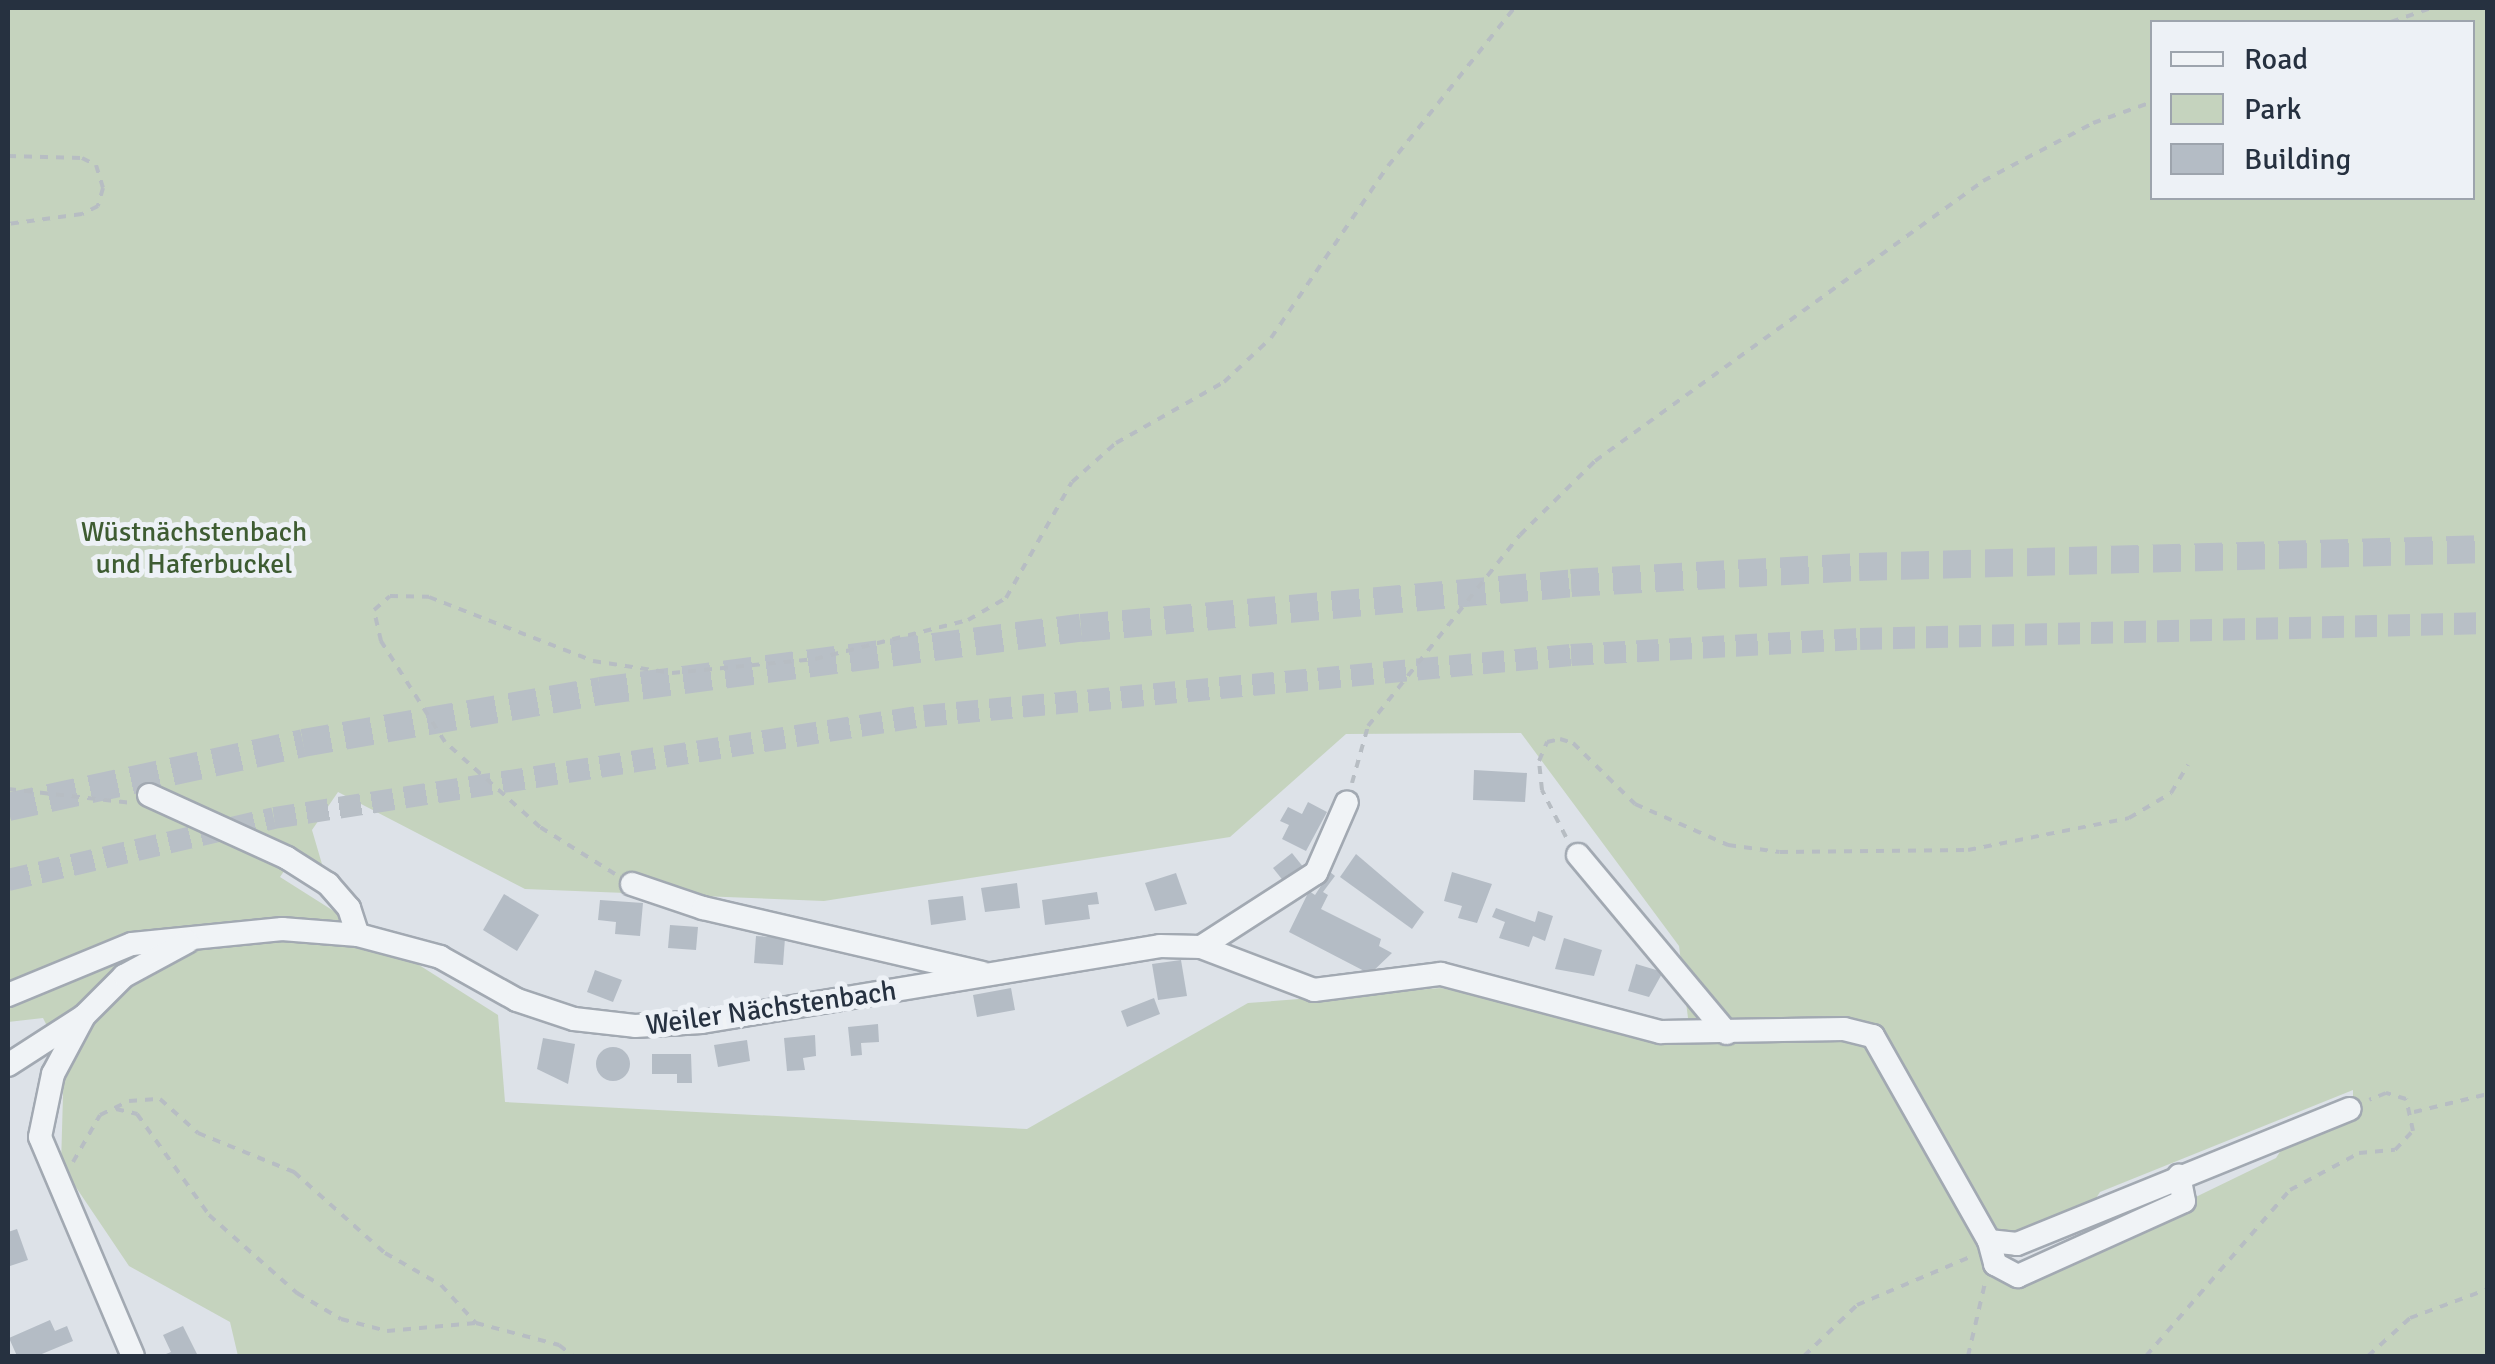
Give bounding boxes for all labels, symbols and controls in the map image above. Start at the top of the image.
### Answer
legend [2150,20,2475,200]
text: Road [2244,41,2308,78]
text: Park [2244,91,2302,128]
text: Building [2244,141,2351,178]
park label: Wüstnächstenbach und Haferbuckel [81,515,307,581]
street label: Weiler Nächstenbach [644,974,898,1042]

